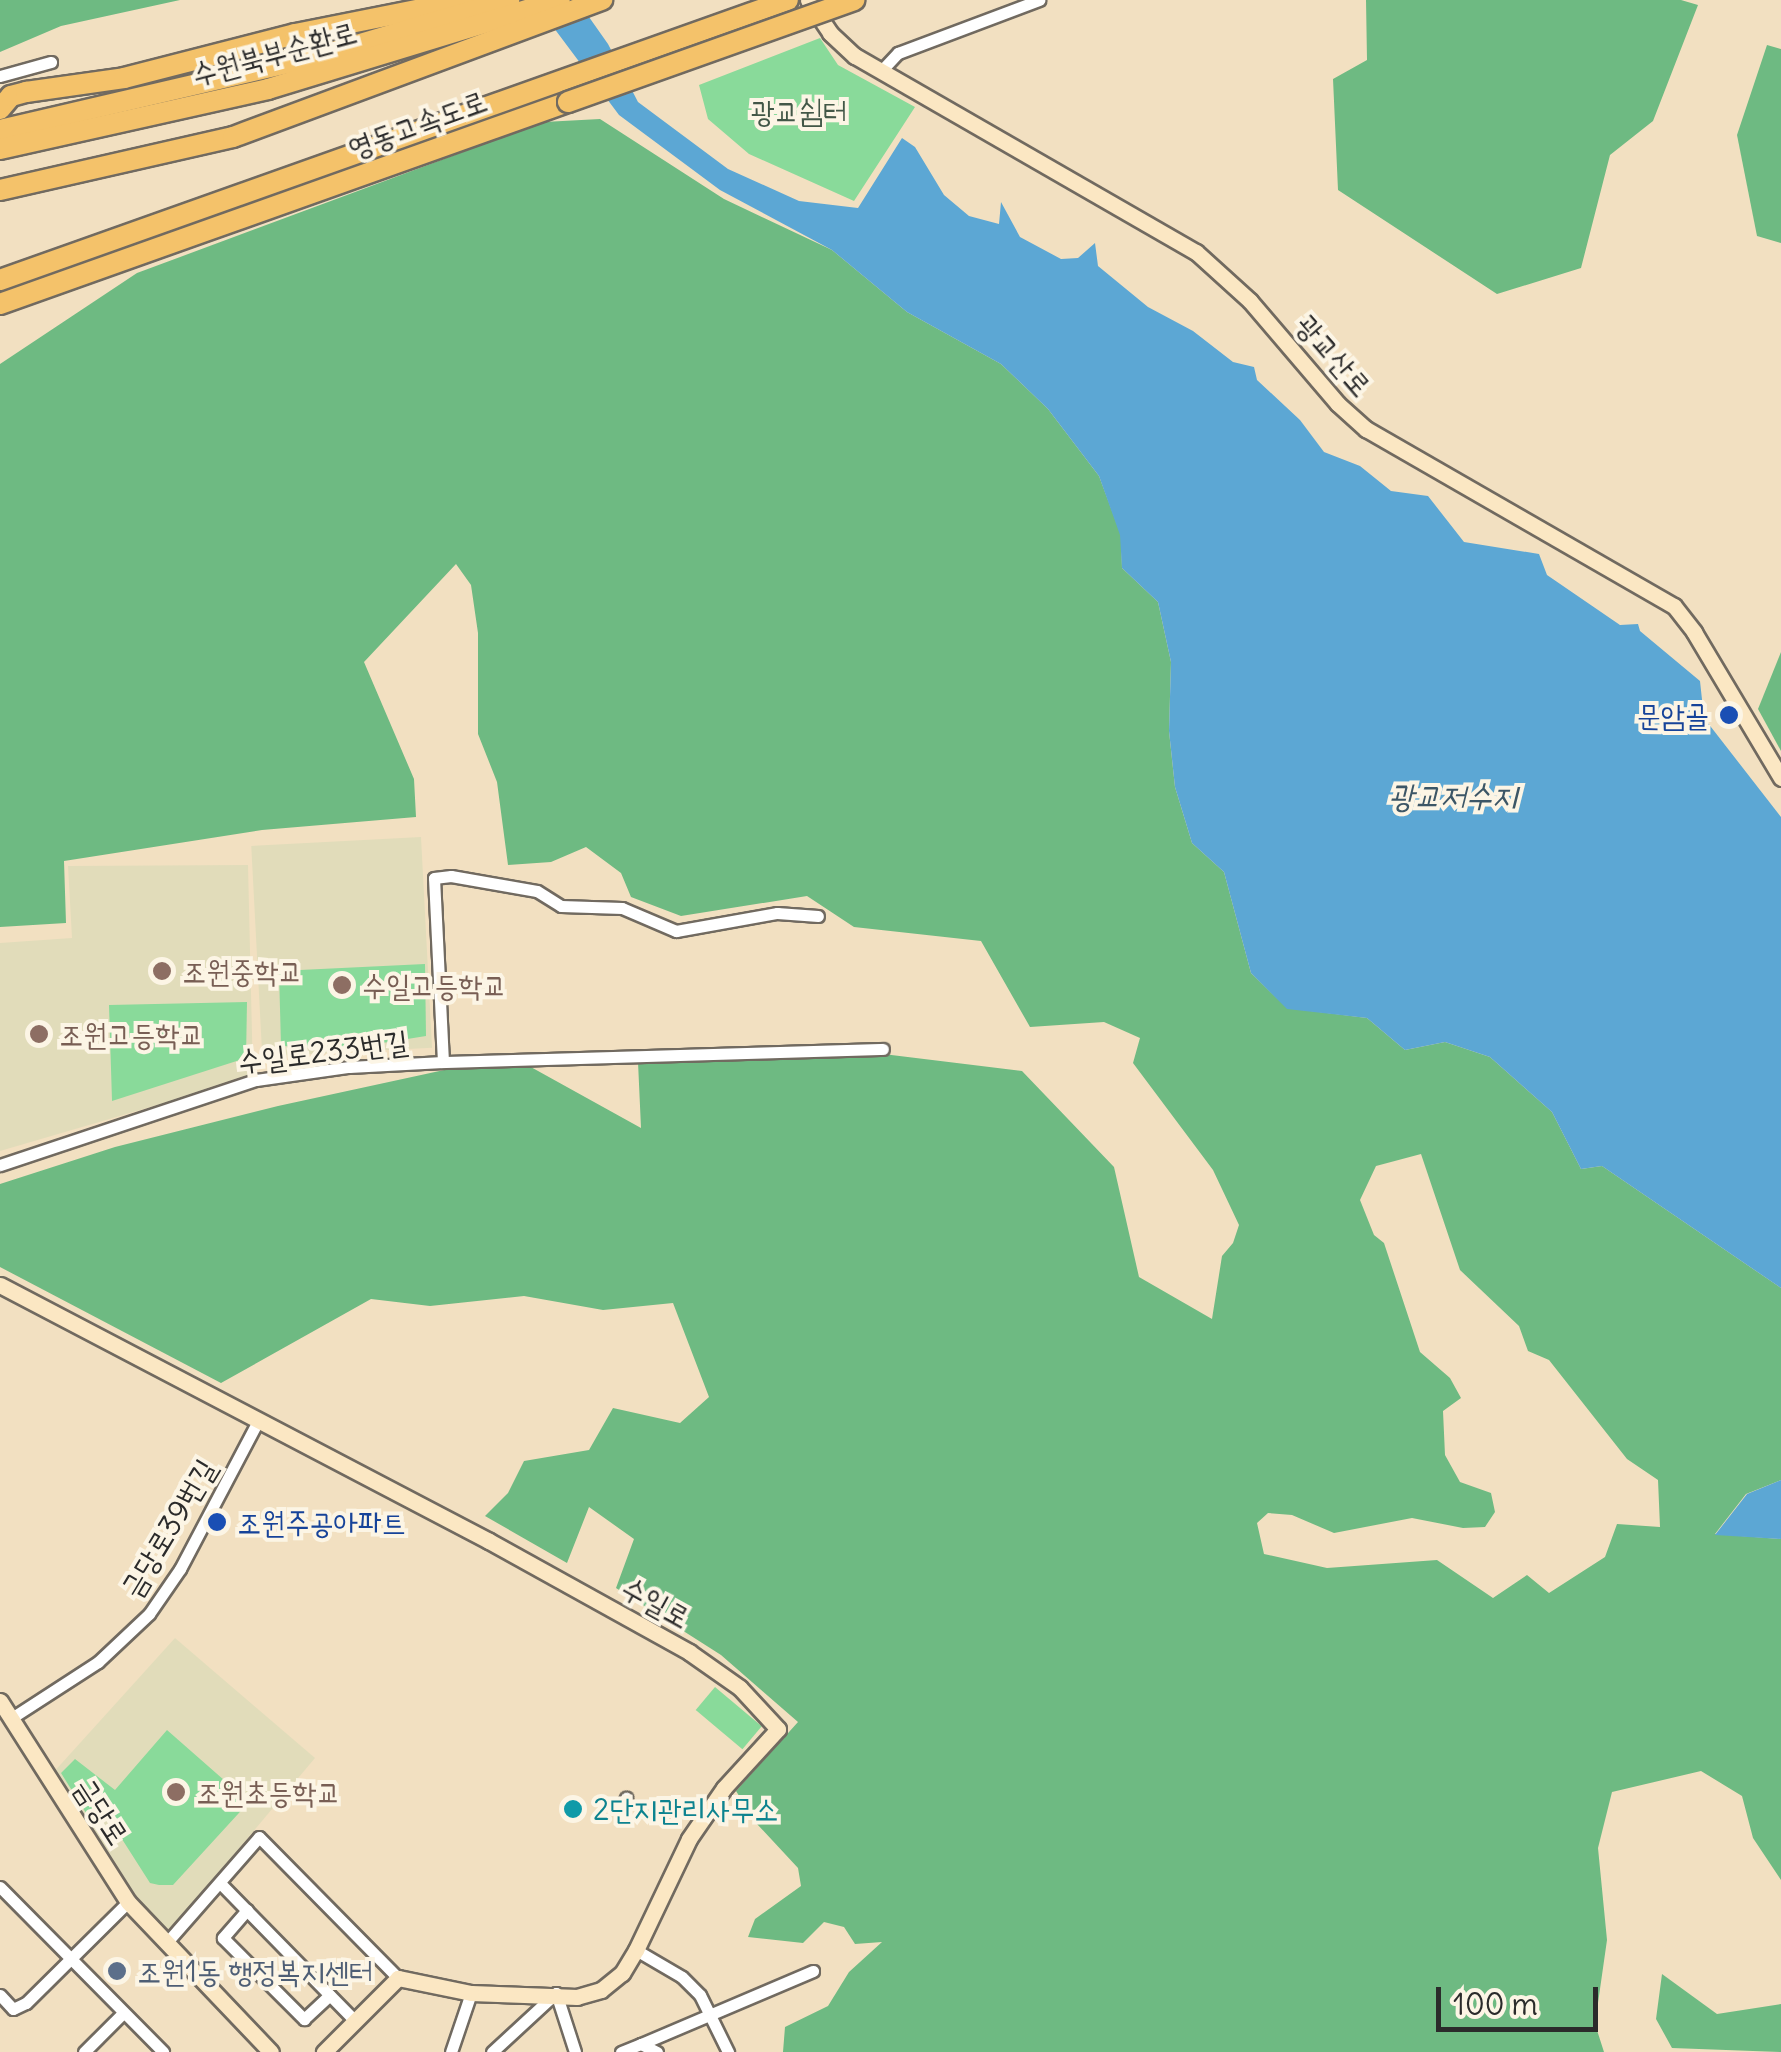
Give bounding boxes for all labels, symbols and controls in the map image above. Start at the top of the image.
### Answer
street label: 수원북부순환로 [188,14,360,92]
street label: 영동고속도로 [343,82,491,166]
park label: 광교쉼터 [751,93,847,129]
street label: 광교산로 [1289,307,1379,403]
place label: 문암골 [1637,697,1709,733]
marker: 문암골 [1718,704,1740,726]
water label: 광교저수지 [1389,777,1517,815]
place label: 조원중학교 [182,953,303,989]
marker: 조원중학교 [151,960,173,982]
place label: 수일고등학교 [362,967,507,1003]
marker: 수일고등학교 [331,974,353,996]
place label: 조원고등학교 [59,1016,204,1052]
marker: 조원고등학교 [28,1023,50,1045]
street label: 수일로233번길 [236,1023,410,1079]
street label: 금당로39번길 [113,1452,223,1604]
place label: 조원주공아파트 [237,1504,406,1540]
marker: 조원주공아파트 [206,1511,228,1533]
street label: 수일로 [616,1569,696,1635]
street label: 금당로 [67,1771,137,1851]
place label: 조원초등학교 [196,1774,341,1810]
marker: 조원초등학교 [165,1781,187,1803]
place label: 2단지관리사무소 [593,1791,778,1827]
marker: 2단지관리사무소 [562,1798,584,1820]
place label: 조원1동 행정복지센터 [137,1953,373,1989]
marker: 조원1동 행정복지센터 [106,1960,128,1982]
scale bar [1441,1967,1604,2029]
text: 100 m [1453,1985,1538,2023]

